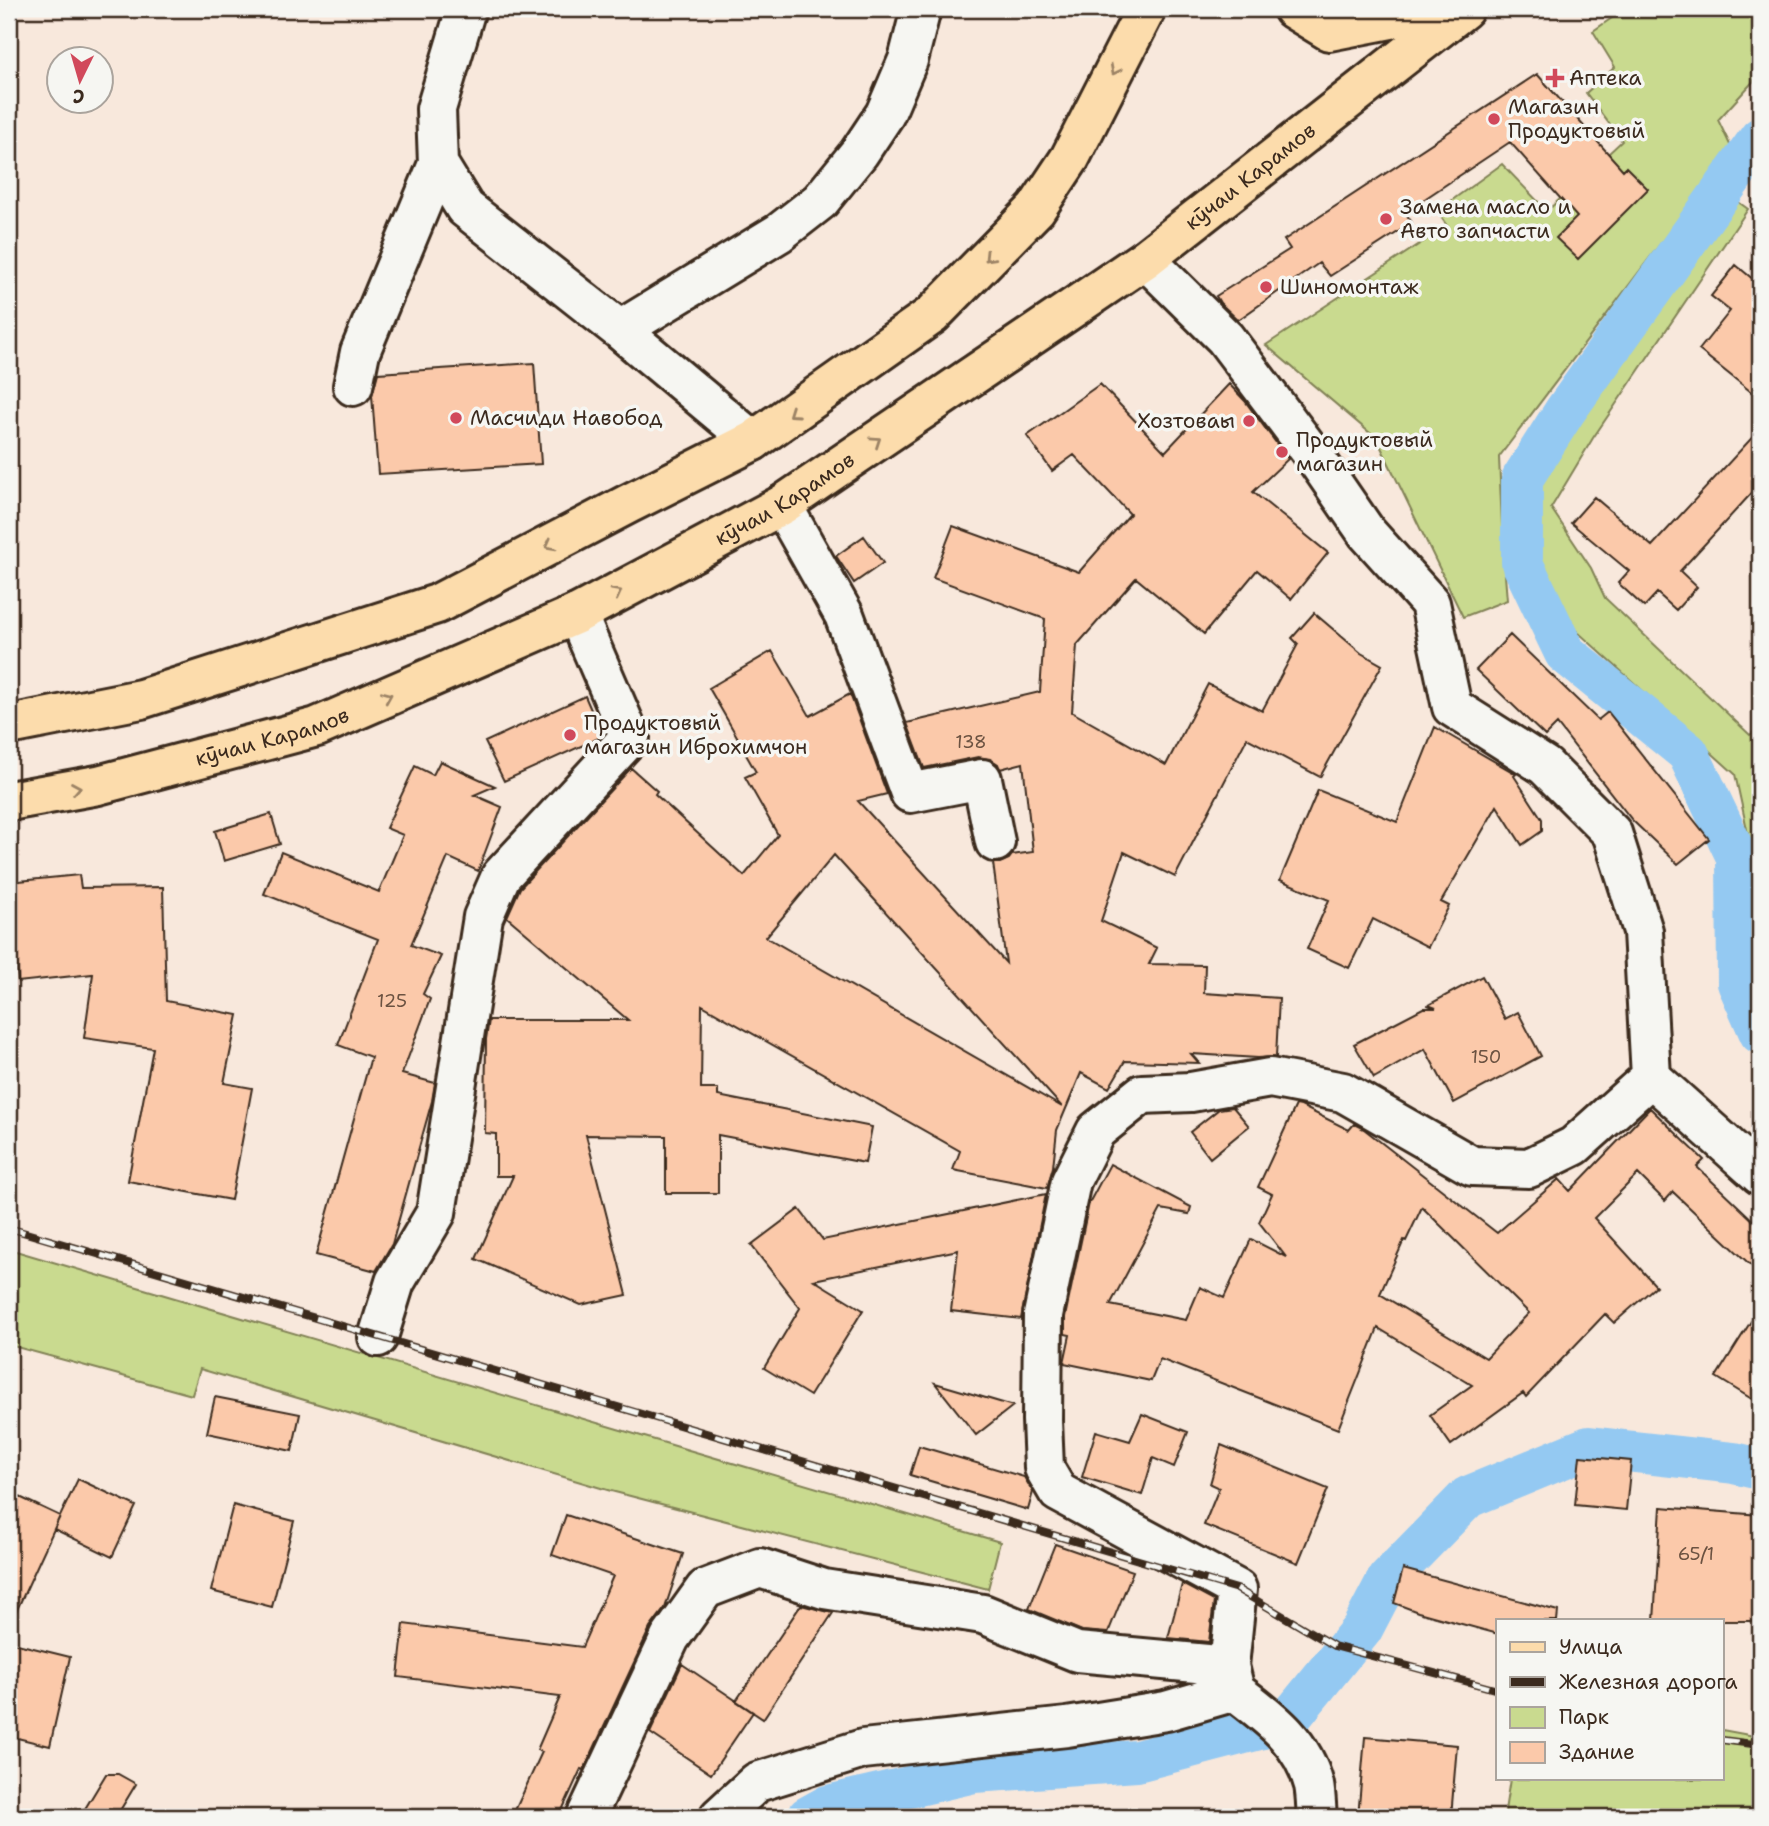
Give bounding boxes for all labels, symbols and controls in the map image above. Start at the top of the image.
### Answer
north arrow [46,46,116,116]
one-way arrow [1110,62,1124,75]
place label: Аптека [1569,64,1642,92]
marker: Аптека [1547,70,1563,86]
text: С [72,83,85,109]
place label: Магазин Продуктовый [1508,93,1645,145]
marker: Магазин Продуктовый [1486,111,1502,127]
street label: кӯчаи Карамов [1179,116,1322,237]
place label: Замена масло и Авто запчасти [1400,193,1571,245]
marker: Замена масло и Авто запчасти [1378,211,1394,227]
one-way arrow [985,249,998,262]
place label: Шиномонтаж [1280,273,1419,301]
marker: Шиномонтаж [1258,279,1274,295]
place label: Масчиди Навобод [470,404,662,432]
one-way arrow [788,405,801,417]
place label: Хозтоваы [1137,407,1235,435]
marker: Масчиди Навобод [448,410,464,426]
marker: Хозтоваы [1241,413,1257,429]
place label: Продуктовый магазин [1296,426,1433,478]
one-way arrow [868,437,881,449]
marker: Продуктовый магазин [1274,444,1290,460]
street label: кӯчаи Карамов [710,446,860,552]
one-way arrow [545,536,557,550]
one-way arrow [610,588,622,601]
one-way arrow [380,690,392,704]
street label: кӯчаи Карамов [192,701,353,773]
place label: Продуктовый магазин Иброхимчон [584,709,807,761]
marker: Продуктовый магазин Иброхимчон [562,727,578,743]
house number: 138 [955,730,987,754]
one-way arrow [70,782,82,797]
house number: 125 [377,989,407,1013]
house number: 150 [1471,1045,1501,1069]
house number: 65/1 [1678,1542,1714,1566]
legend [1496,1619,1724,1780]
text: Улица [1559,1633,1622,1661]
text: Железная дорога [1559,1668,1738,1696]
text: Парк [1559,1703,1609,1731]
text: Здание [1559,1738,1635,1766]

